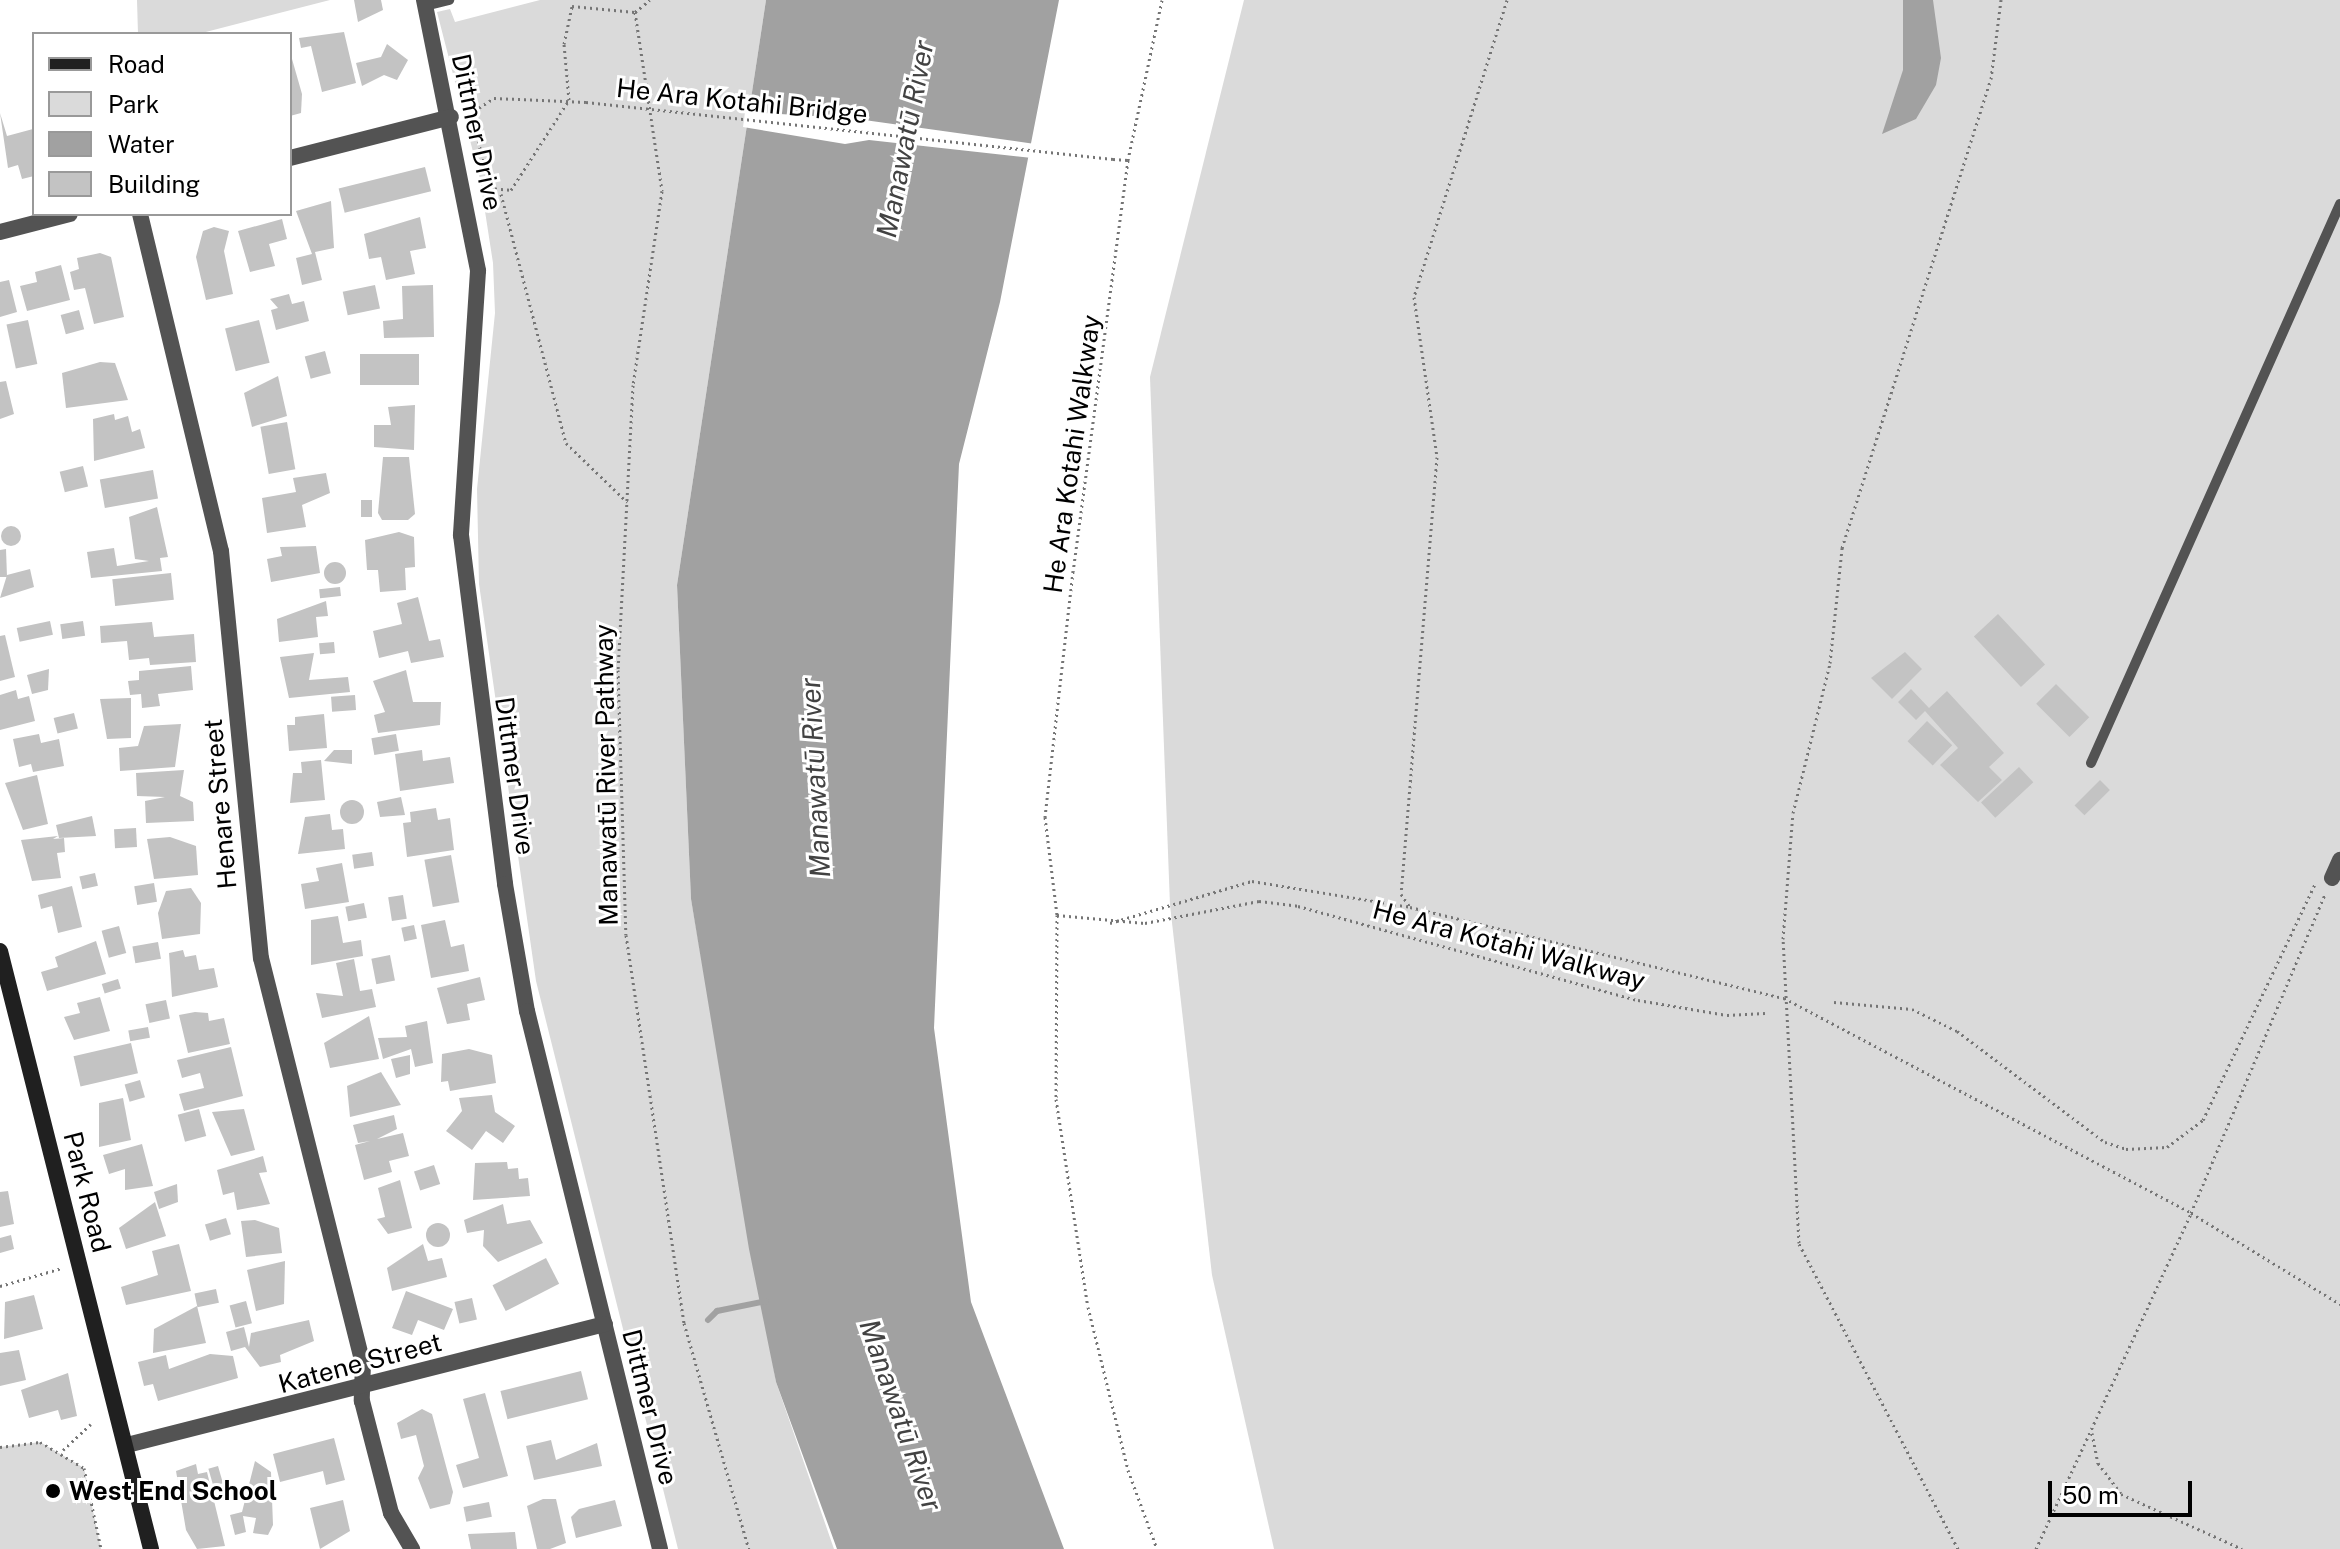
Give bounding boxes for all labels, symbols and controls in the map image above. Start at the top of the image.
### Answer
legend [32,32,292,216]
water label: Manawatū River [869,37,941,241]
text: Road [108,50,165,78]
street label: Dittmer Drive [445,51,509,213]
street label: He Ara Kotahi Bridge [615,72,869,130]
text: Park [108,90,159,118]
text: Water [108,130,175,158]
text: Building [108,170,200,198]
street label: He Ara Kotahi Walkway [1037,312,1107,596]
street label: Manawatū River Pathway [588,624,624,926]
water label: Manawatū River [793,677,837,879]
street label: Dittmer Drive [488,695,542,857]
street label: Henare Street [197,718,243,890]
street label: He Ara Kotahi Walkway [1369,894,1649,996]
street label: Park Road [57,1128,117,1256]
water label: Manawatū River [853,1315,949,1515]
street label: Katene Street [275,1326,445,1400]
street label: Dittmer Drive [616,1326,684,1488]
scale bar [2052,1465,2196,1515]
place label: West End School [69,1475,277,1507]
text: 50 m [2062,1481,2119,1509]
marker: West End School [44,1482,62,1500]

